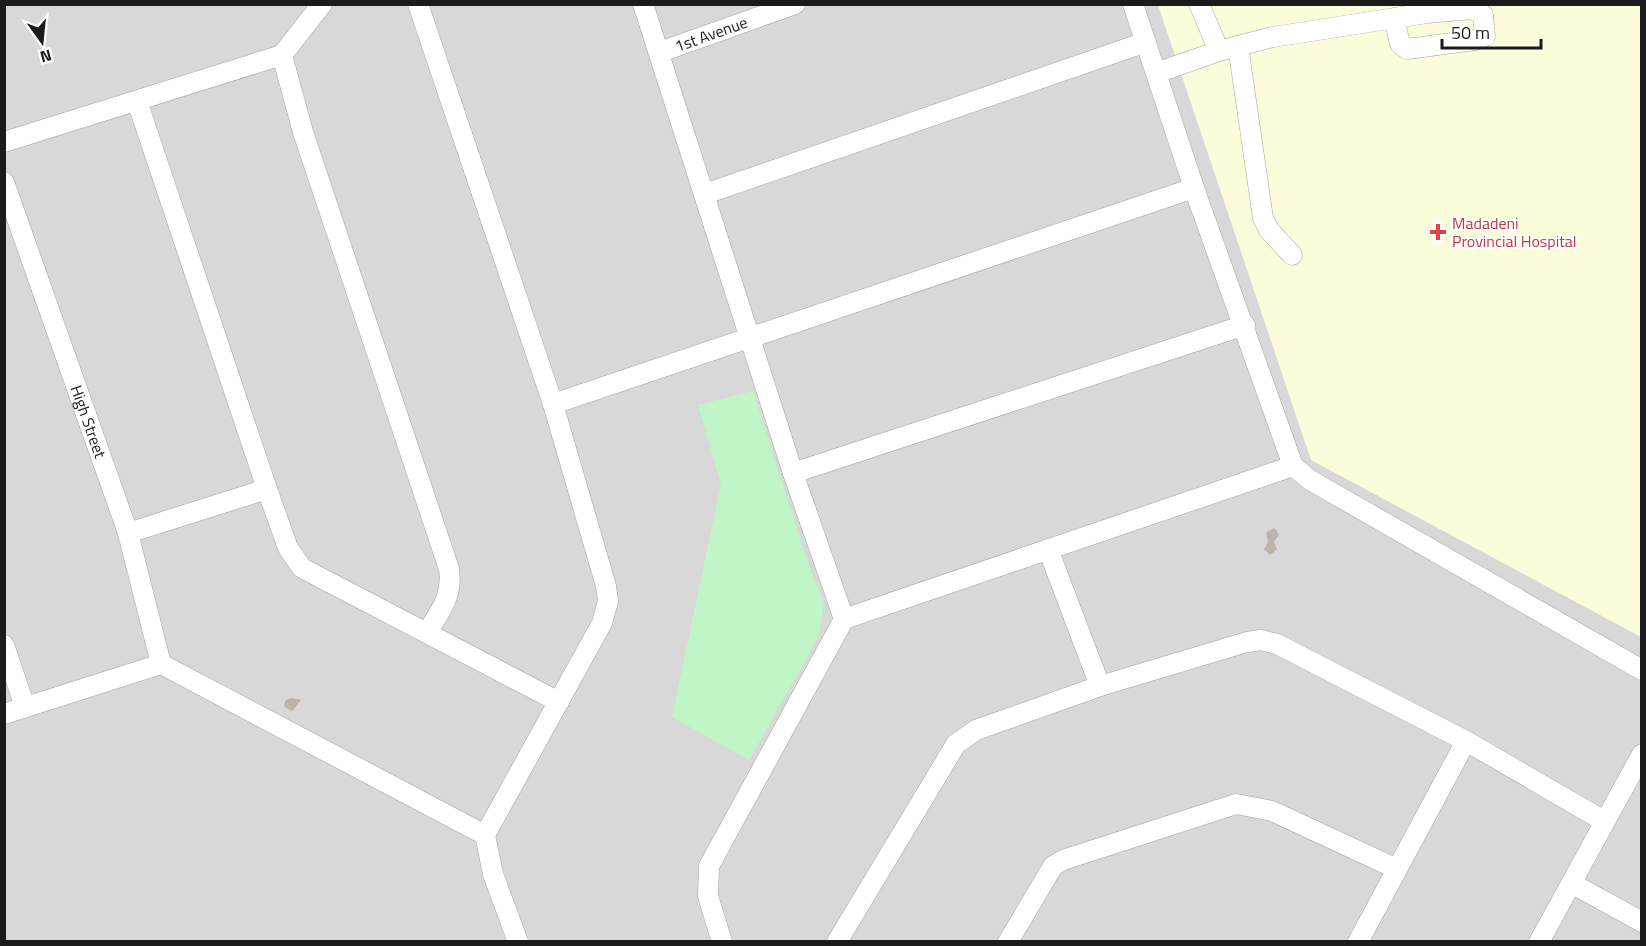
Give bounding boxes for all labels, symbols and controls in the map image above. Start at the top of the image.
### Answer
street label: 1st Avenue [671,10,751,58]
north arrow [12,12,72,72]
scale bar [1442,12,1541,50]
text: 50 m [1451,19,1490,46]
text: N [37,43,54,70]
place label: Madadeni Provincial Hospital [1452,211,1577,253]
marker: Madadeni Provincial Hospital [1429,223,1447,241]
street label: High Street [65,382,113,462]

